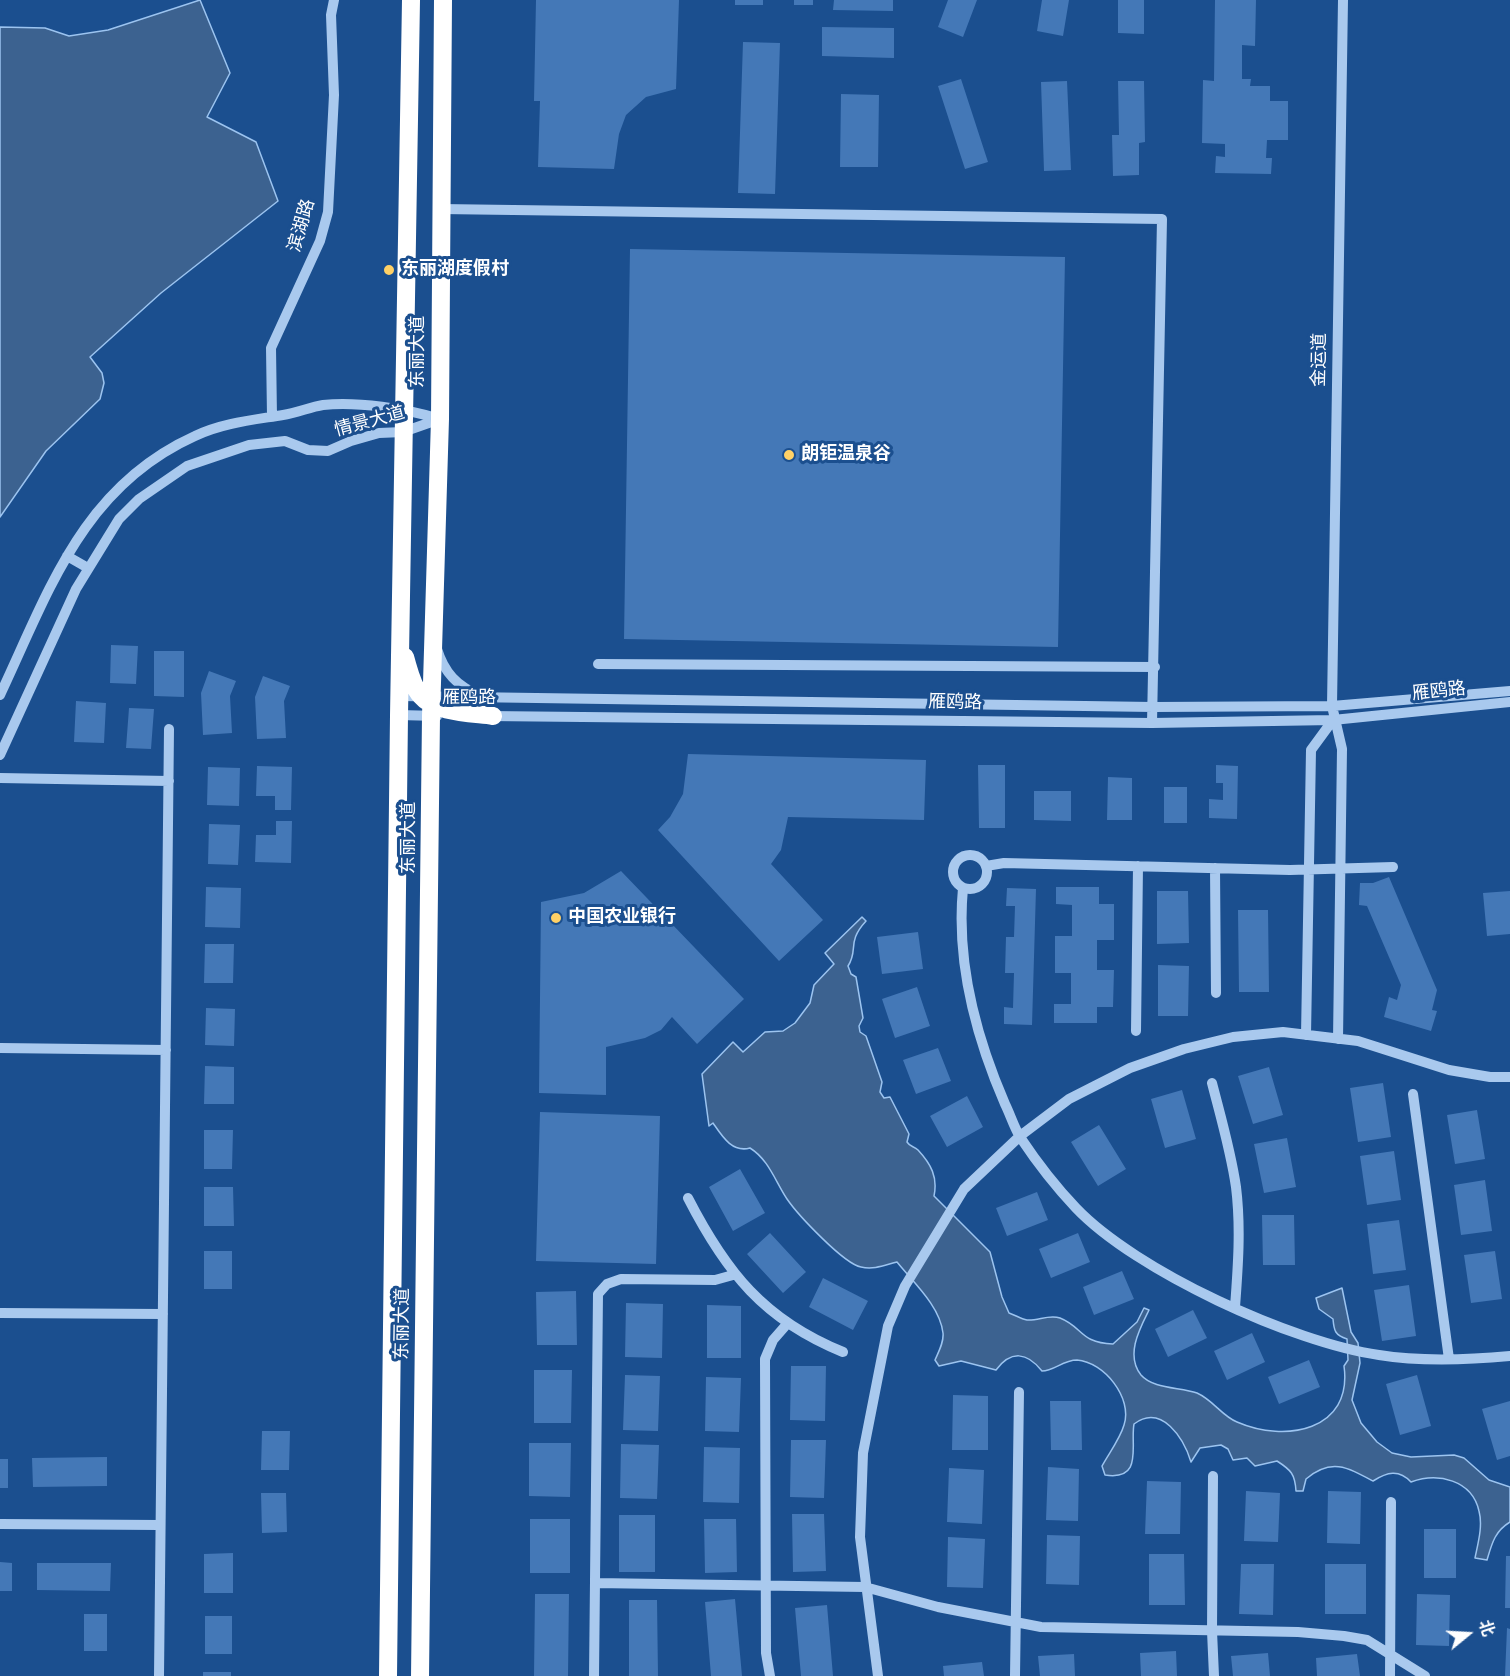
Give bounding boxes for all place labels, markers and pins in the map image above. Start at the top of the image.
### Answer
place label: 东丽湖度假村 [401,259,509,281]
marker: 东丽湖度假村 [382,263,396,277]
place label: 朗钜温泉谷 [801,444,891,466]
marker: 朗钜温泉谷 [782,448,796,462]
place label: 中国农业银行 [568,907,676,929]
marker: 中国农业银行 [549,911,563,925]

